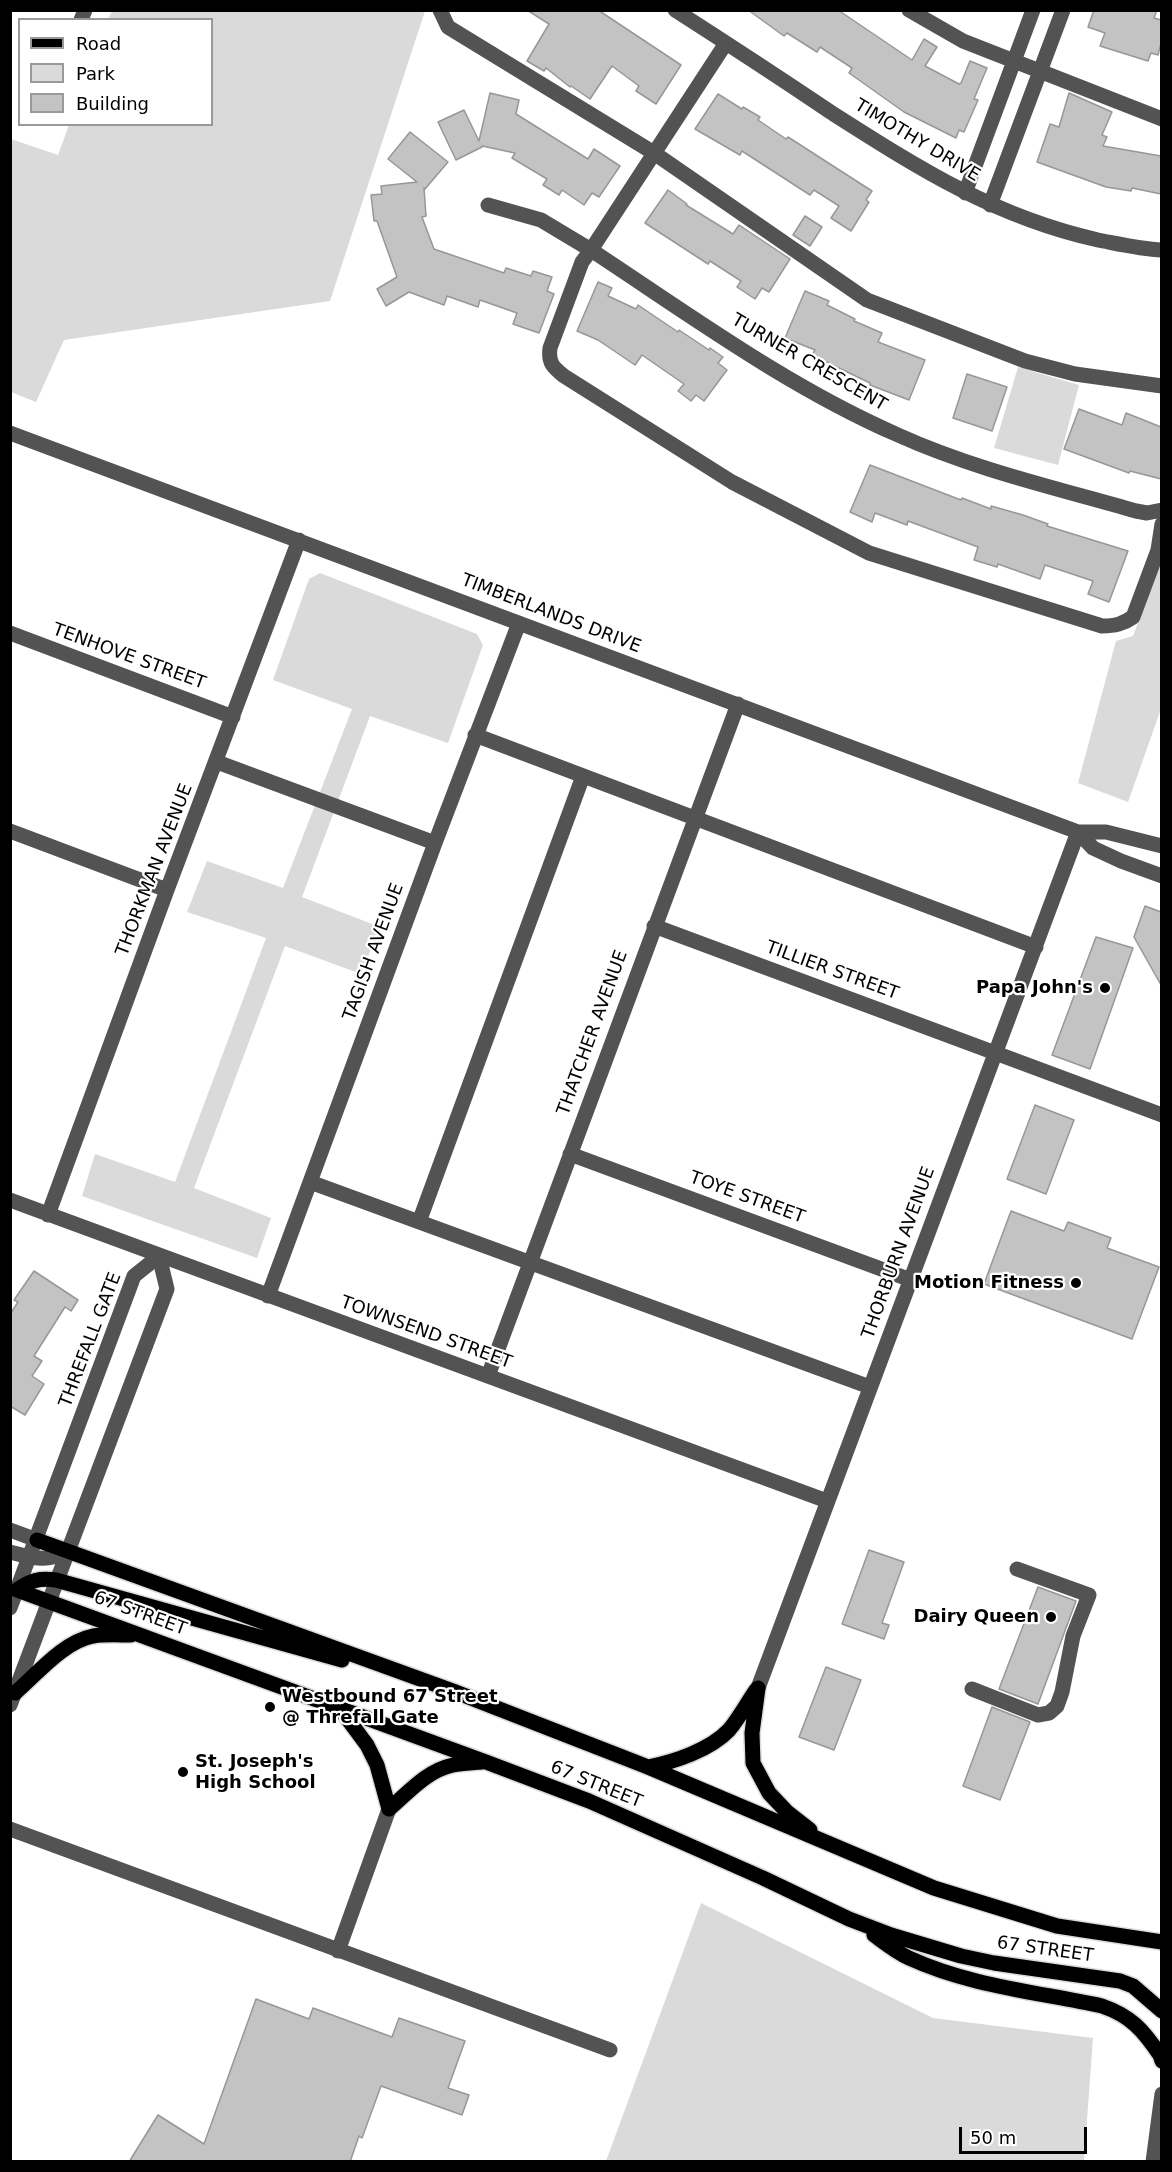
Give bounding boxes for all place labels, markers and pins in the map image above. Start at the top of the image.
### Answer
place label: Papa John's [976,977,1093,999]
marker: Papa John's [1098,981,1112,995]
place label: Motion Fitness [914,1272,1064,1294]
marker: Motion Fitness [1069,1276,1083,1290]
place label: Dairy Queen [914,1606,1039,1628]
marker: Dairy Queen [1044,1610,1058,1624]
place label: Westbound 67 Street @ Threfall Gate [282,1686,498,1728]
marker: Westbound 67 Street @ Threfall Gate [263,1700,277,1714]
place label: St. Joseph's High School [195,1751,316,1794]
marker: St. Joseph's High School [176,1765,190,1779]

